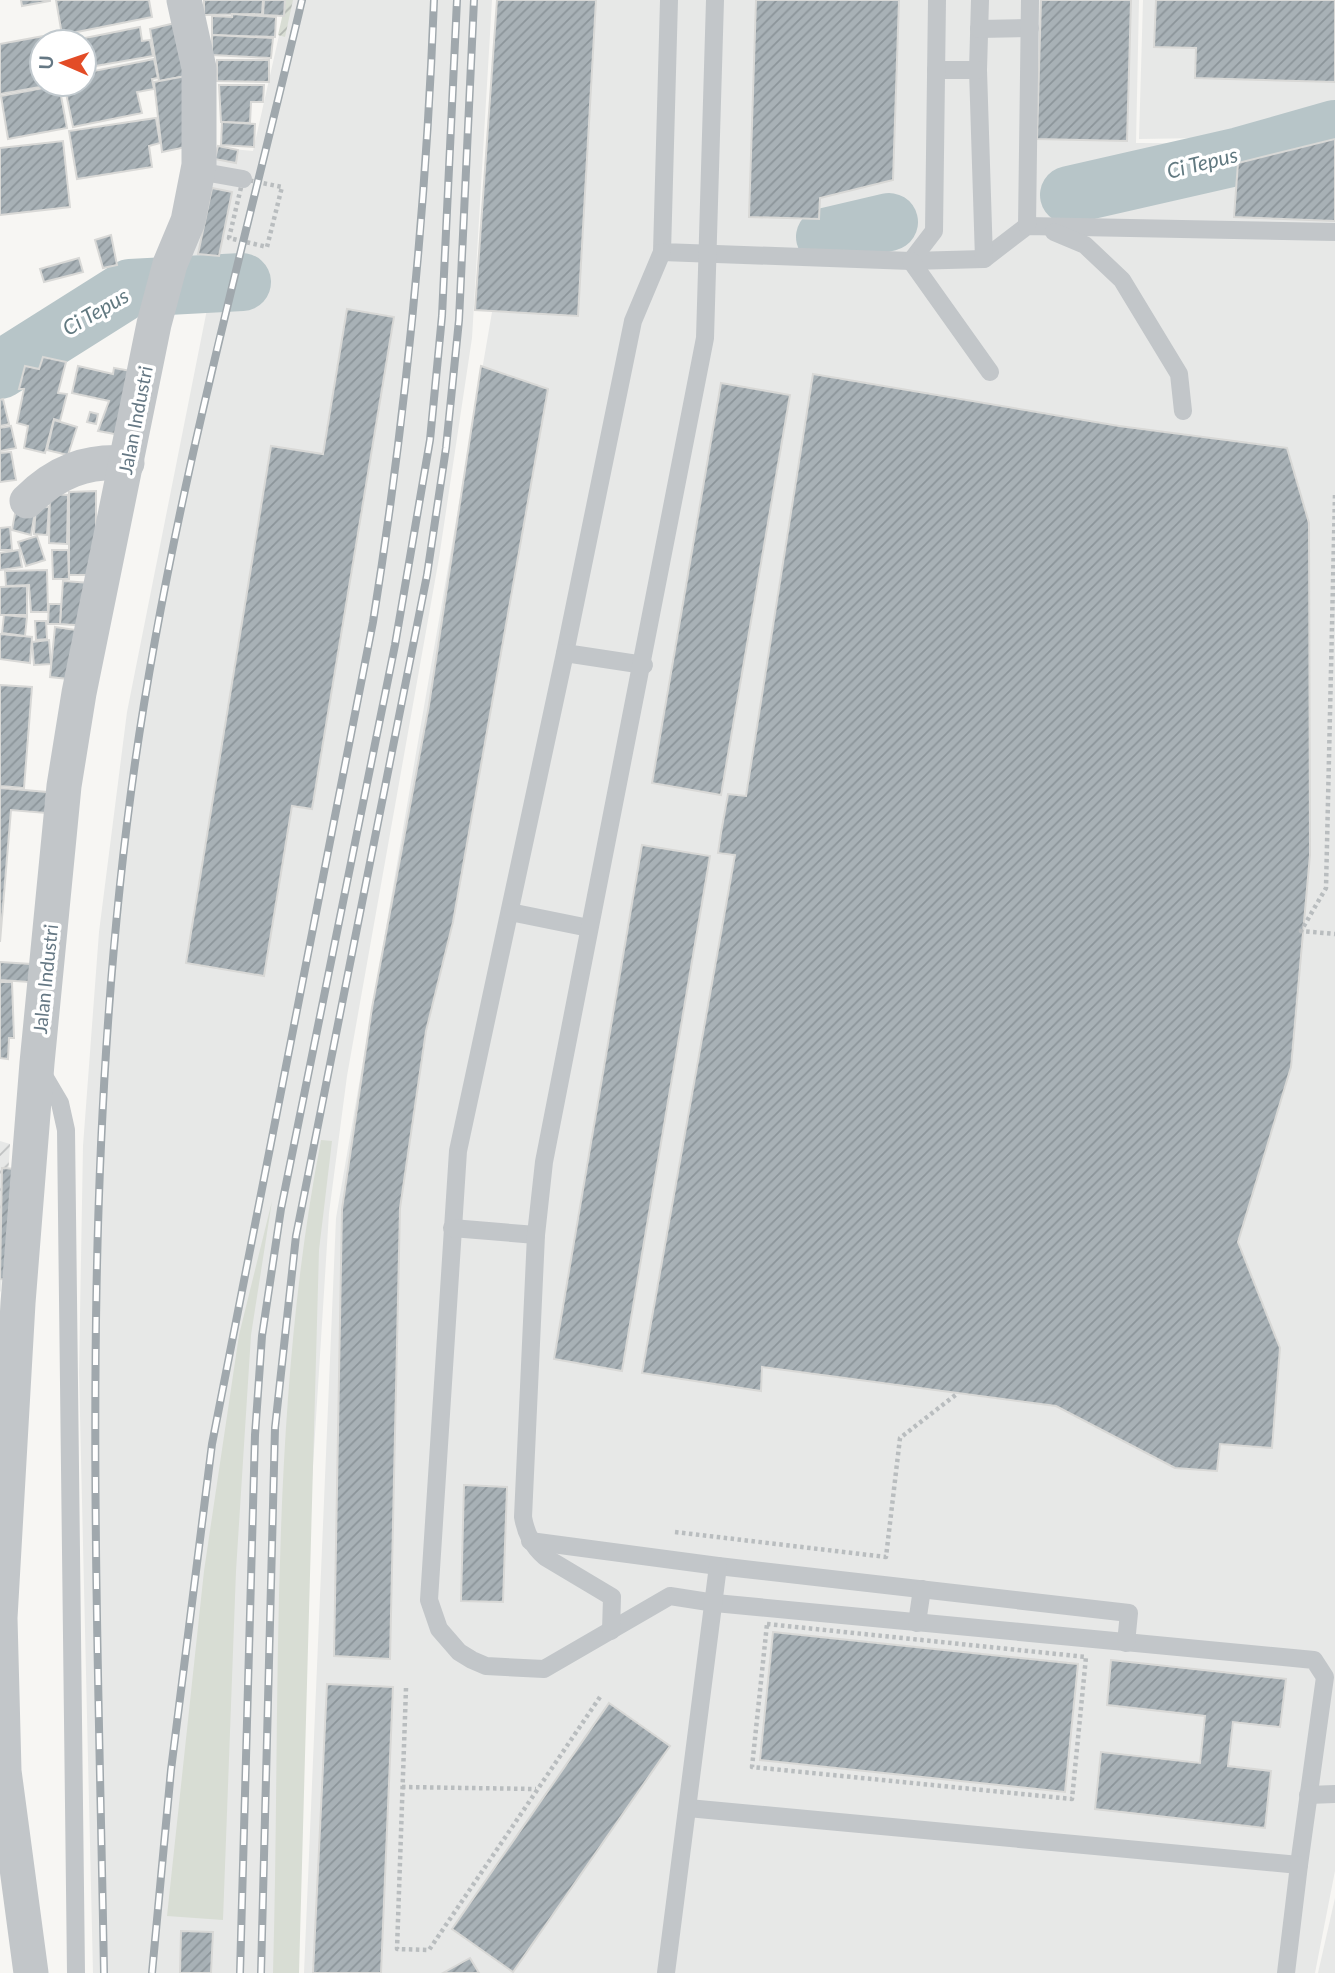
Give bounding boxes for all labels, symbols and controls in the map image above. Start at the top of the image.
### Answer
north arrow [28,28,98,98]
text: U [34,55,57,70]
water label: Ci Tepus [1164,141,1240,183]
water label: Ci Tepus [58,282,132,340]
street label: Jalan Industri [113,364,157,476]
street label: Jalan Industri [28,923,62,1035]

